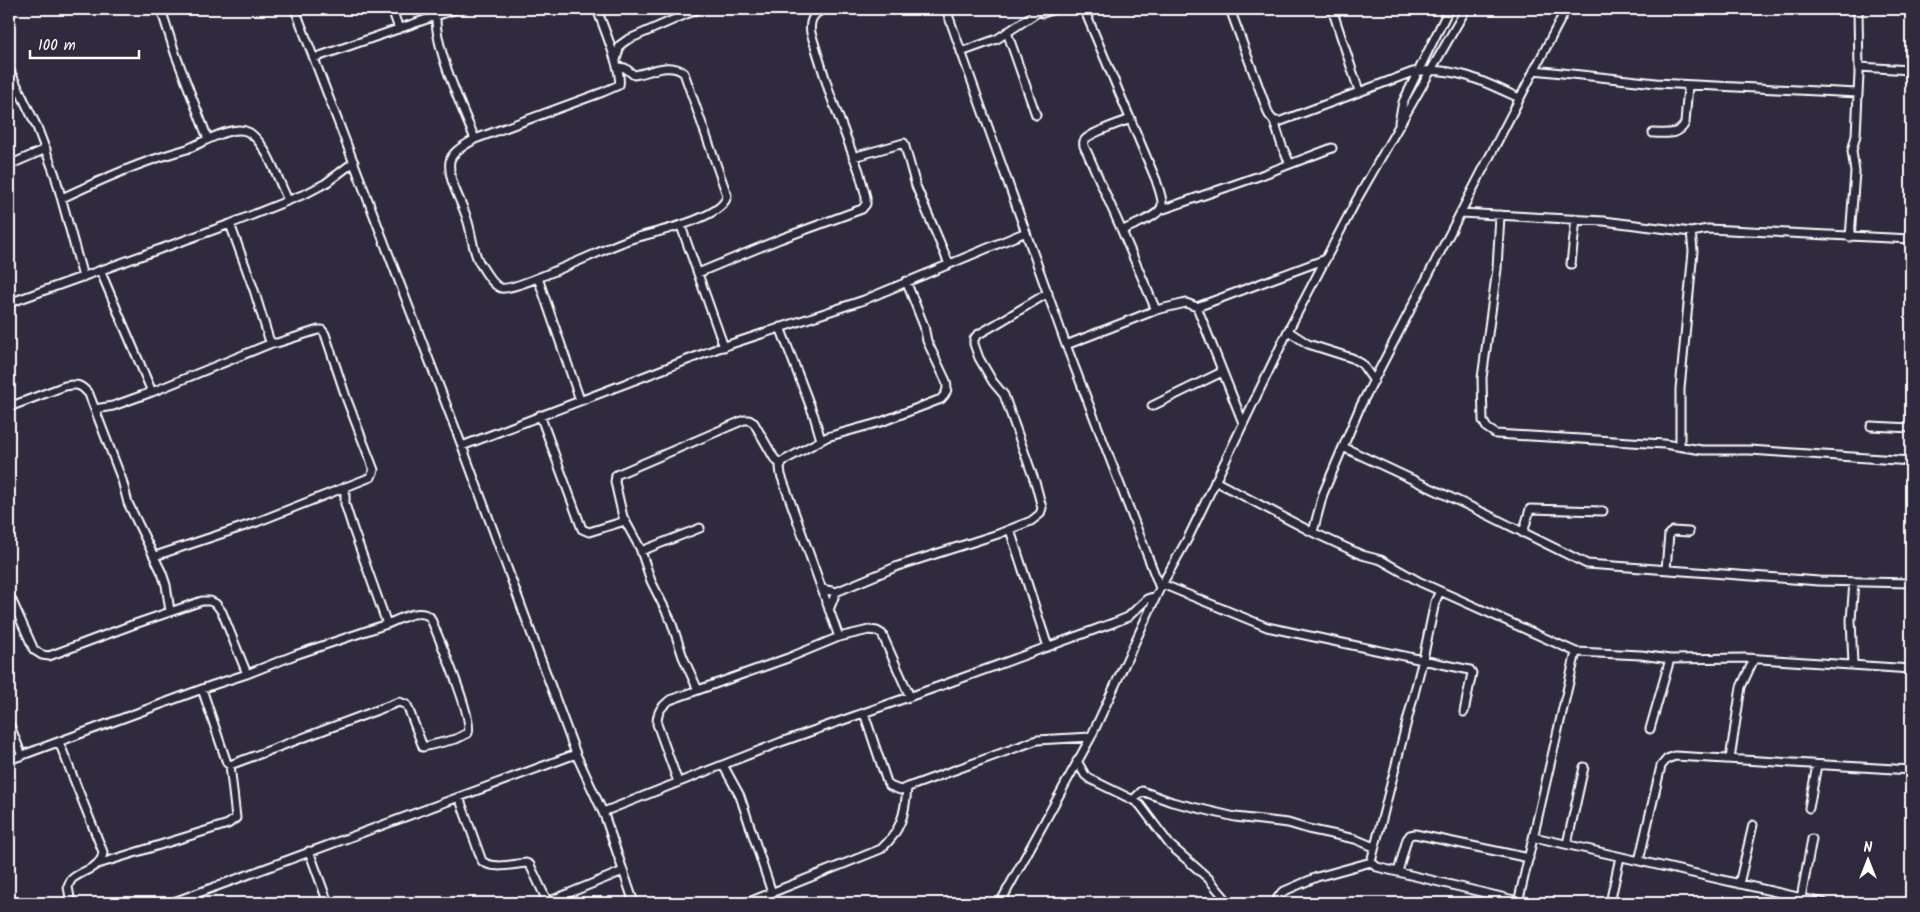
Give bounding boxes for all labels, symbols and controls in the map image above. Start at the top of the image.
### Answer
scale bar [30,28,139,60]
text: 100 m [38,34,76,58]
north arrow [1842,834,1892,884]
text: N [1864,837,1873,859]

